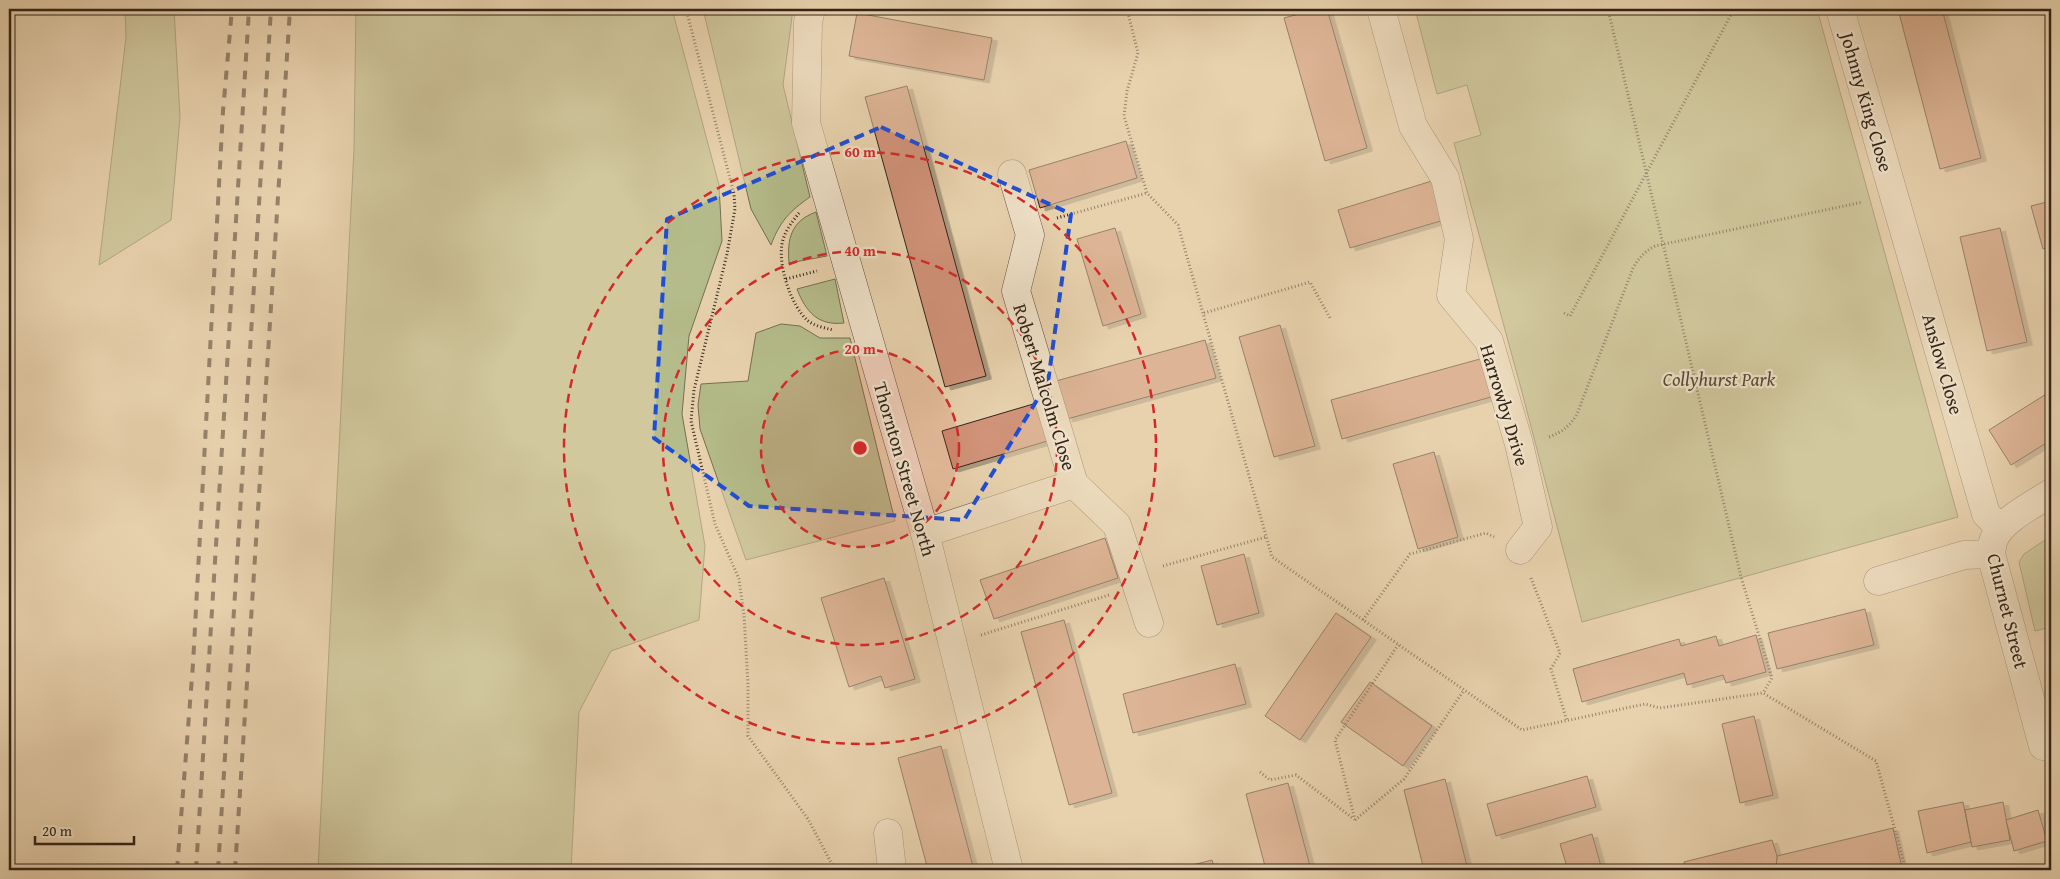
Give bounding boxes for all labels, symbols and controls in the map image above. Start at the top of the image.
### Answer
street label: Johnny King Close [1833,27,1900,175]
text: 60 m [844,141,876,162]
text: 40 m [844,240,876,261]
street label: Robert Malcolm Close [1006,300,1084,474]
street label: Anslow Close [1915,310,1971,418]
text: 20 m [844,338,876,359]
street label: Harrowby Drive [1473,341,1537,469]
park label: Collyhurst Park [1663,365,1776,393]
street label: Thornton Street North [867,378,943,560]
centre of rings [851,439,869,457]
street label: Churnet Street [1980,551,2036,672]
scale bar [35,814,134,846]
text: 20 m [42,820,73,841]

